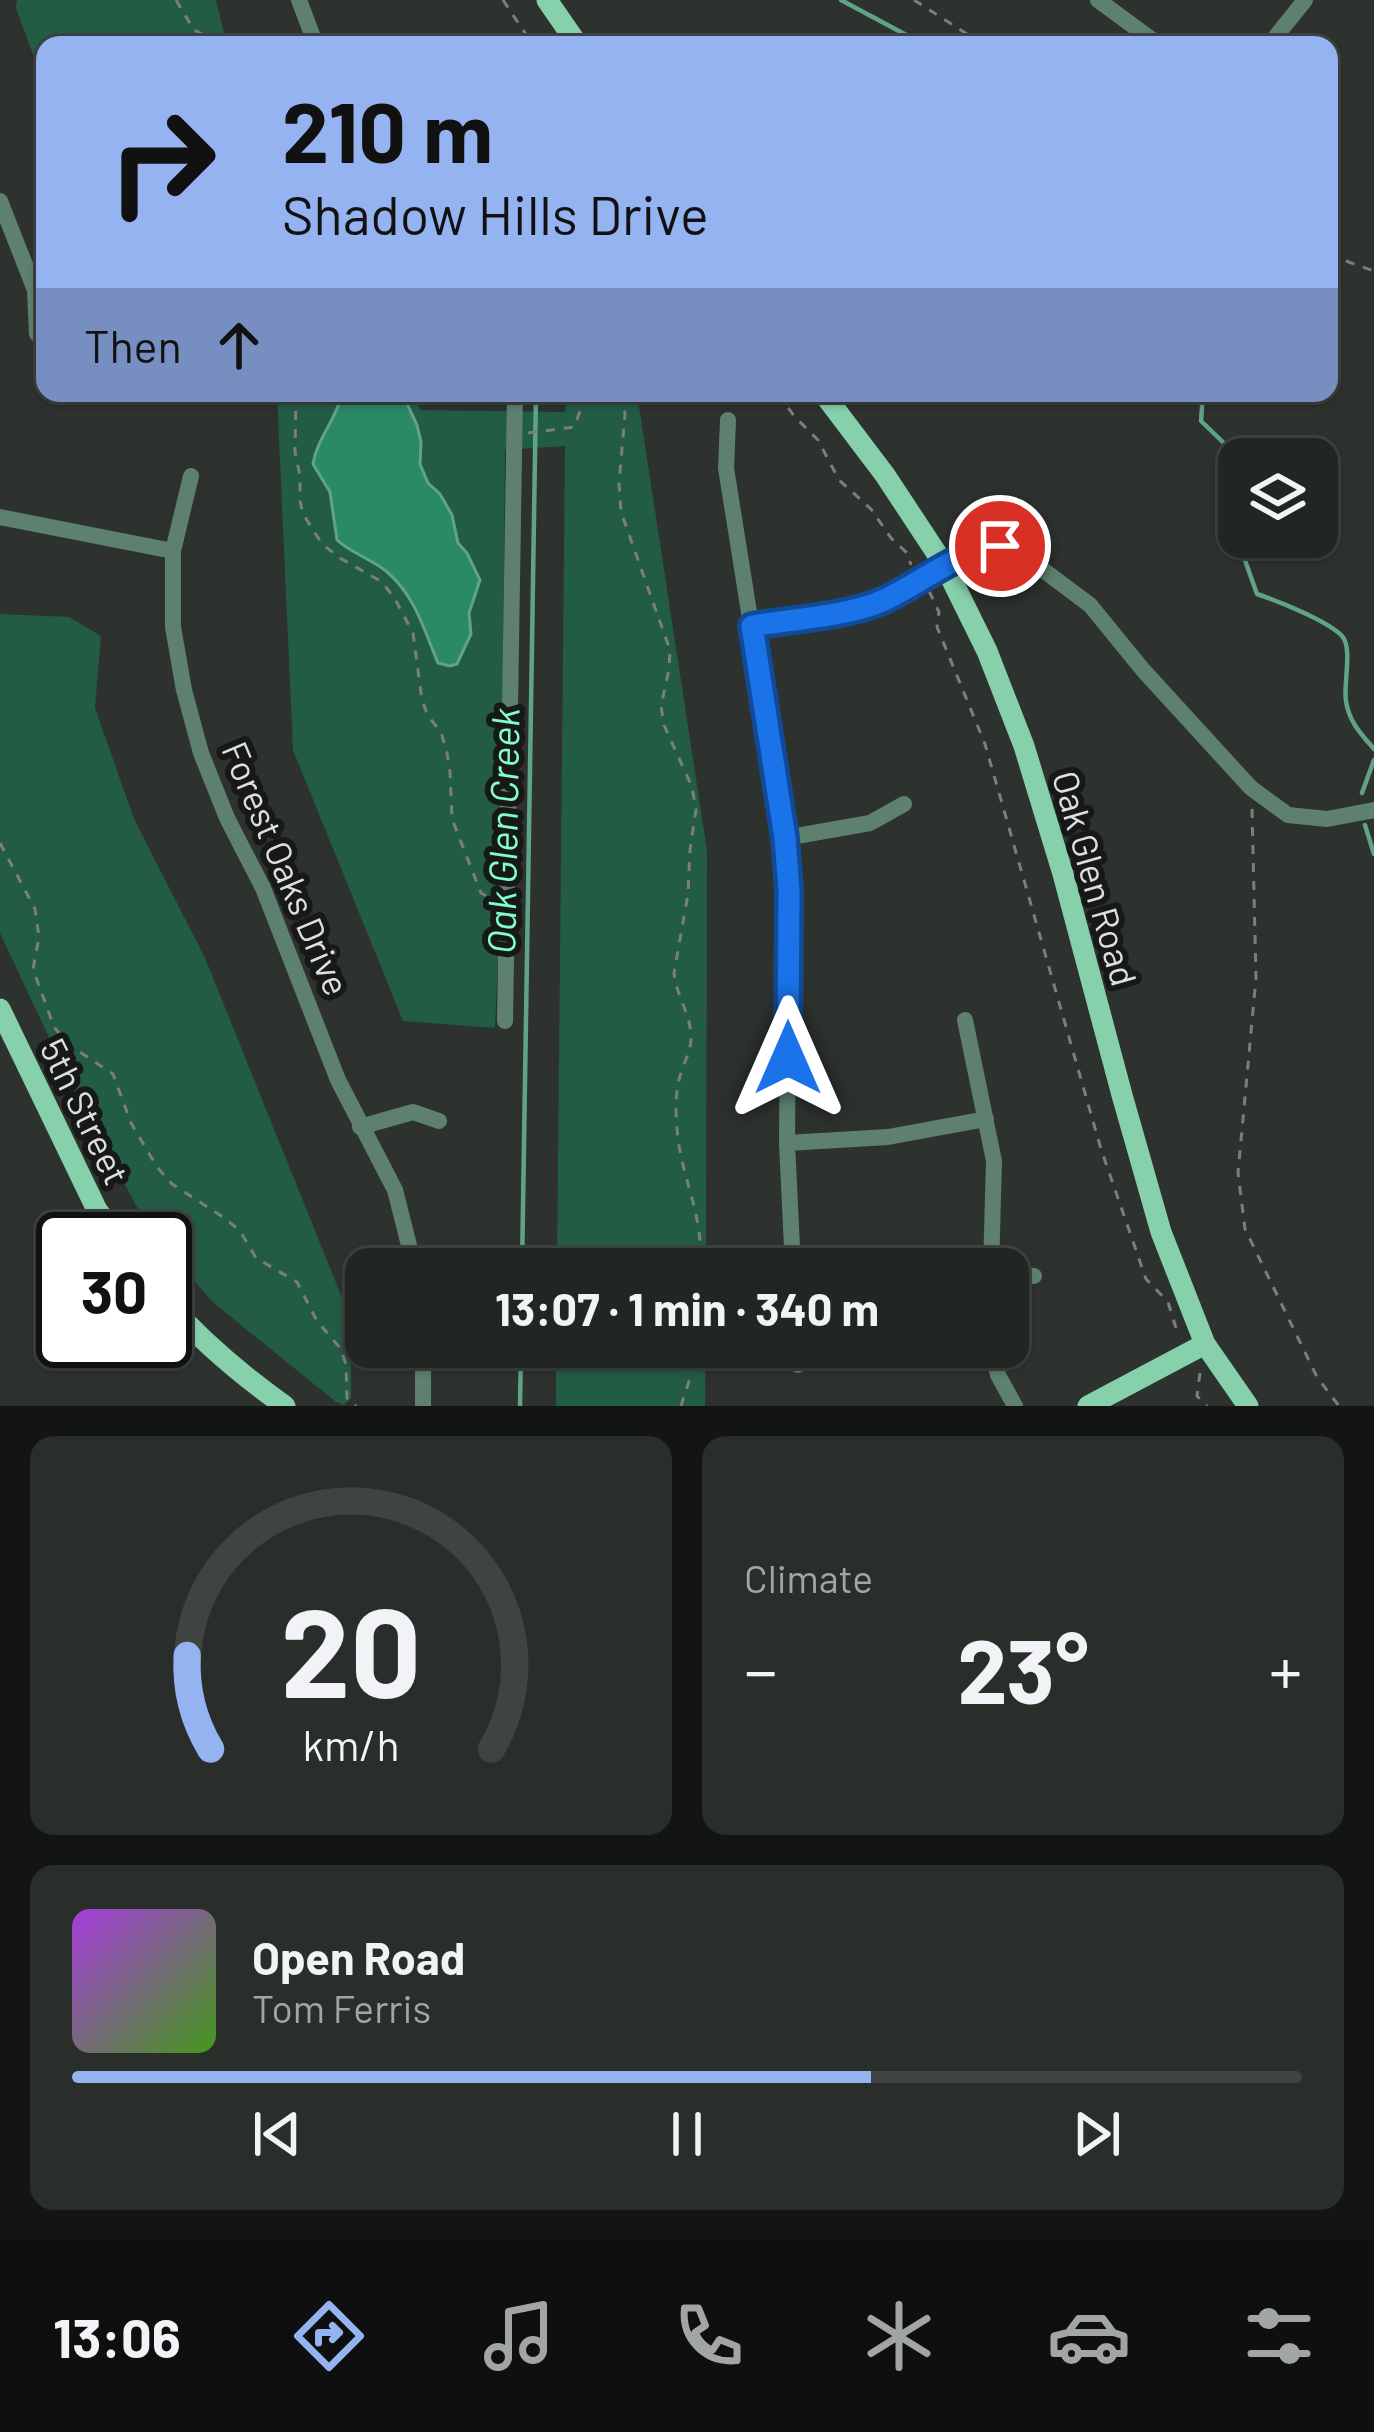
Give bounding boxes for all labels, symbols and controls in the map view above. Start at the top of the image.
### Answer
text: 210 m [282,79,493,180]
icon: right [84,84,240,240]
text: Shadow Hills Drive [282,181,709,246]
icon: ahead [206,312,272,378]
text: Then [84,318,182,372]
map controls [1218,438,1338,558]
button: layers [1218,438,1338,558]
pin [949,495,1051,597]
icon: arrive [967,513,1033,579]
water label: Oak Glen Creek [476,707,528,954]
street label: Forest Oaks Drive [214,735,360,1001]
street label: Oak Glen Road [1045,766,1147,990]
position arrow [725,995,851,1121]
street label: 5th Street [32,1031,140,1191]
speed limit sign: 30 [36,1212,192,1368]
text: 13:07 · 1 min · 340 m [495,1281,879,1335]
text: Climate [744,1554,873,1601]
text: 20 [280,1573,422,1723]
text: 23° [957,1614,1089,1722]
text: − [744,1629,777,1708]
text: + [1269,1629,1302,1708]
text: km/h [302,1717,400,1769]
text: Open Road [252,1930,465,1984]
text: Tom Ferris [252,1984,431,2031]
icon: previous [244,2101,310,2167]
icon: pause [654,2101,720,2167]
icon: next [1064,2101,1130,2167]
icon: directions [287,2294,371,2378]
icon: music [477,2294,561,2378]
icon: phone [667,2294,751,2378]
icon: climate [857,2294,941,2378]
icon: car [1047,2294,1131,2378]
icon: filters [1237,2294,1321,2378]
text: 13:06 [53,2304,181,2369]

